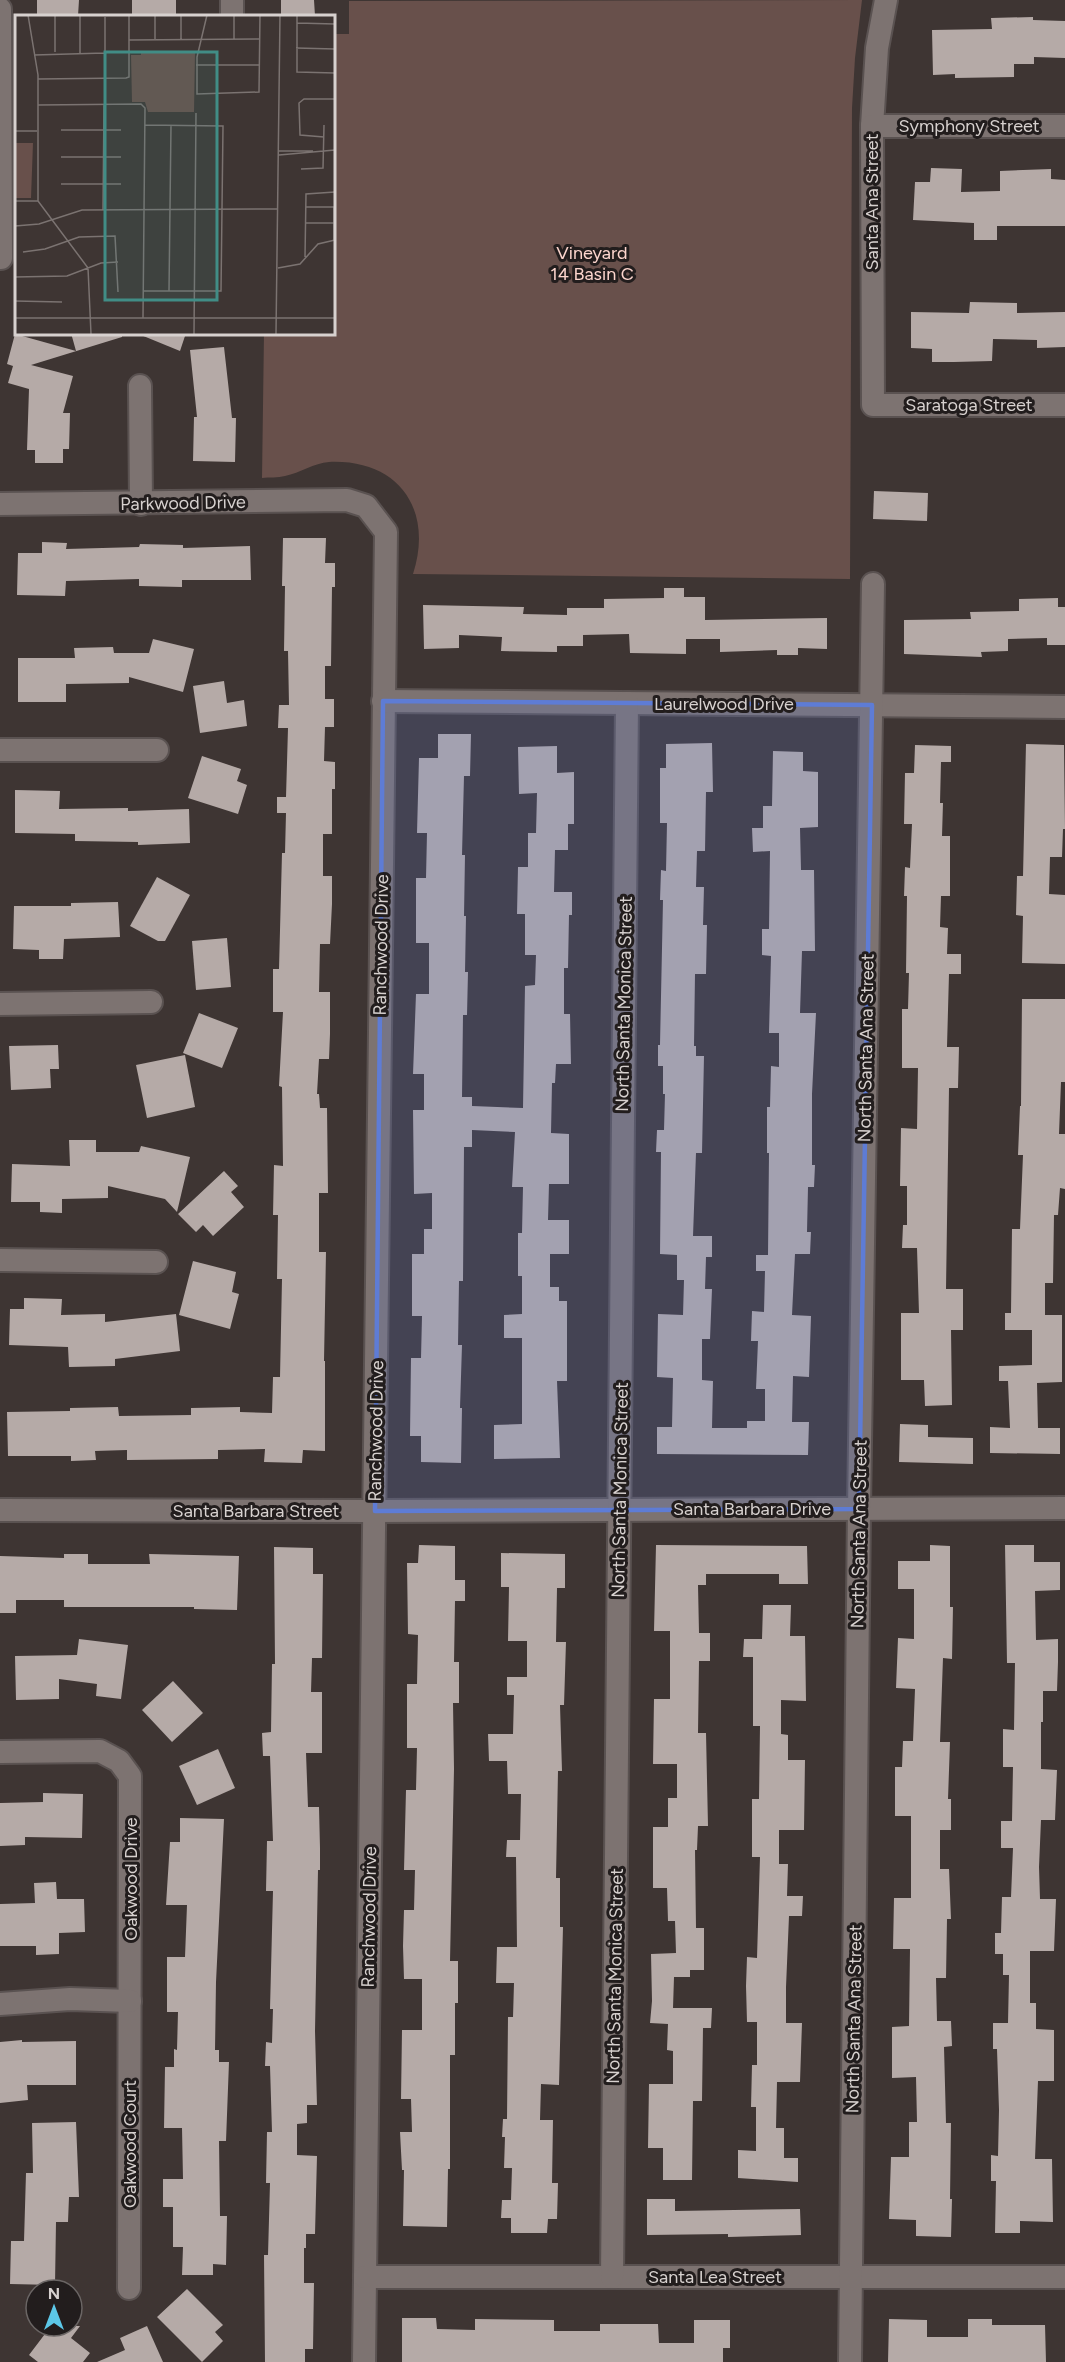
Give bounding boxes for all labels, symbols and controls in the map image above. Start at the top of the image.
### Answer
inset map [15,15,334,334]
street label: Symphony Street [898,115,1040,137]
street label: Santa Ana Street [861,133,883,270]
park label: Vineyard 14 Basin C [550,242,634,285]
street label: Saratoga Street [905,394,1033,416]
street label: Parkwood Drive [120,491,246,515]
street label: Laurelwood Drive [654,693,794,715]
street label: Ranchwood Drive [369,874,393,1016]
street label: North Santa Monica Street [611,896,637,1112]
street label: North Santa Ana Street [853,953,879,1143]
street label: Ranchwood Drive [364,1360,388,1502]
street label: North Santa Monica Street [607,1382,633,1598]
street label: North Santa Ana Street [846,1439,872,1629]
street label: Santa Barbara Drive [673,1498,831,1520]
street label: Santa Barbara Street [173,1500,340,1522]
street label: Oakwood Drive [120,1817,142,1941]
street label: Ranchwood Drive [357,1846,381,1988]
street label: North Santa Monica Street [602,1868,628,2084]
street label: North Santa Ana Street [841,1924,867,2114]
street label: Oakwood Court [119,2080,141,2208]
street label: Santa Lea Street [648,2266,782,2288]
north arrow [24,2278,84,2338]
text: N [48,2284,60,2303]

